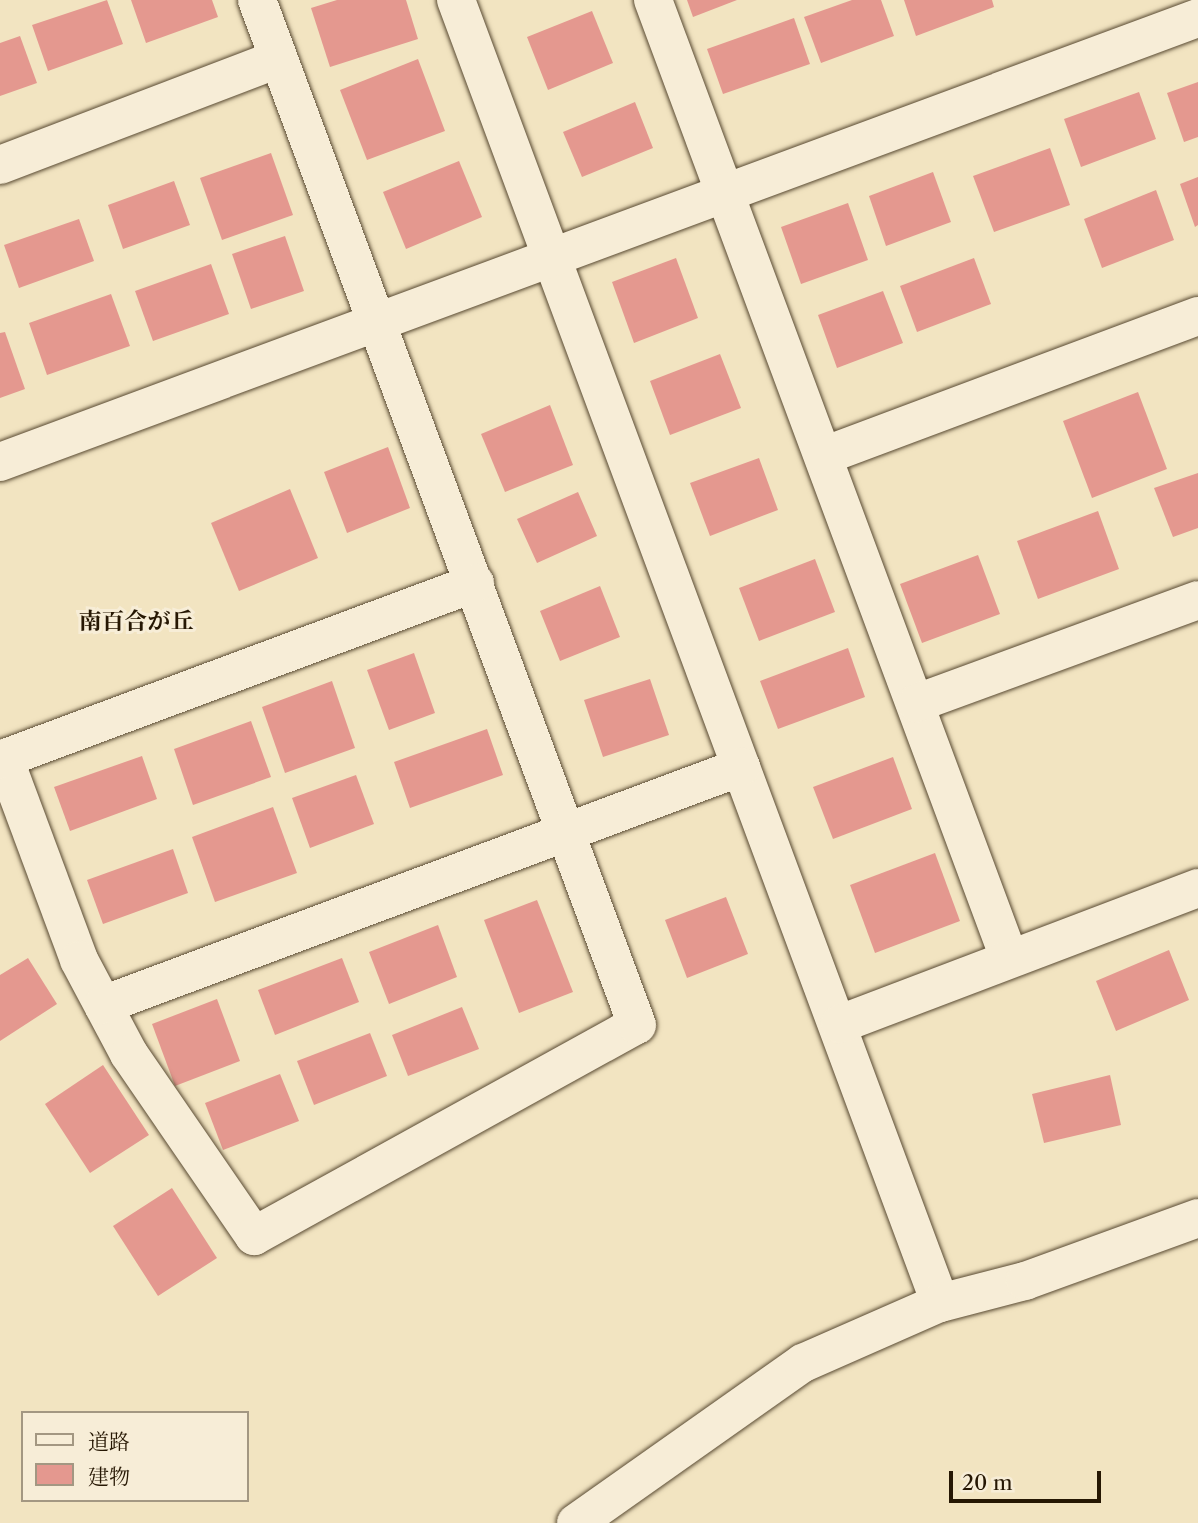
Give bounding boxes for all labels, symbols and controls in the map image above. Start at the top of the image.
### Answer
district label: 南百合が丘 [79,607,193,635]
legend [21,1411,248,1502]
text: 道路 [88,1429,130,1454]
scale bar [953,1456,1105,1500]
text: 建物 [88,1464,130,1489]
text: 20 m [962,1470,1013,1495]

